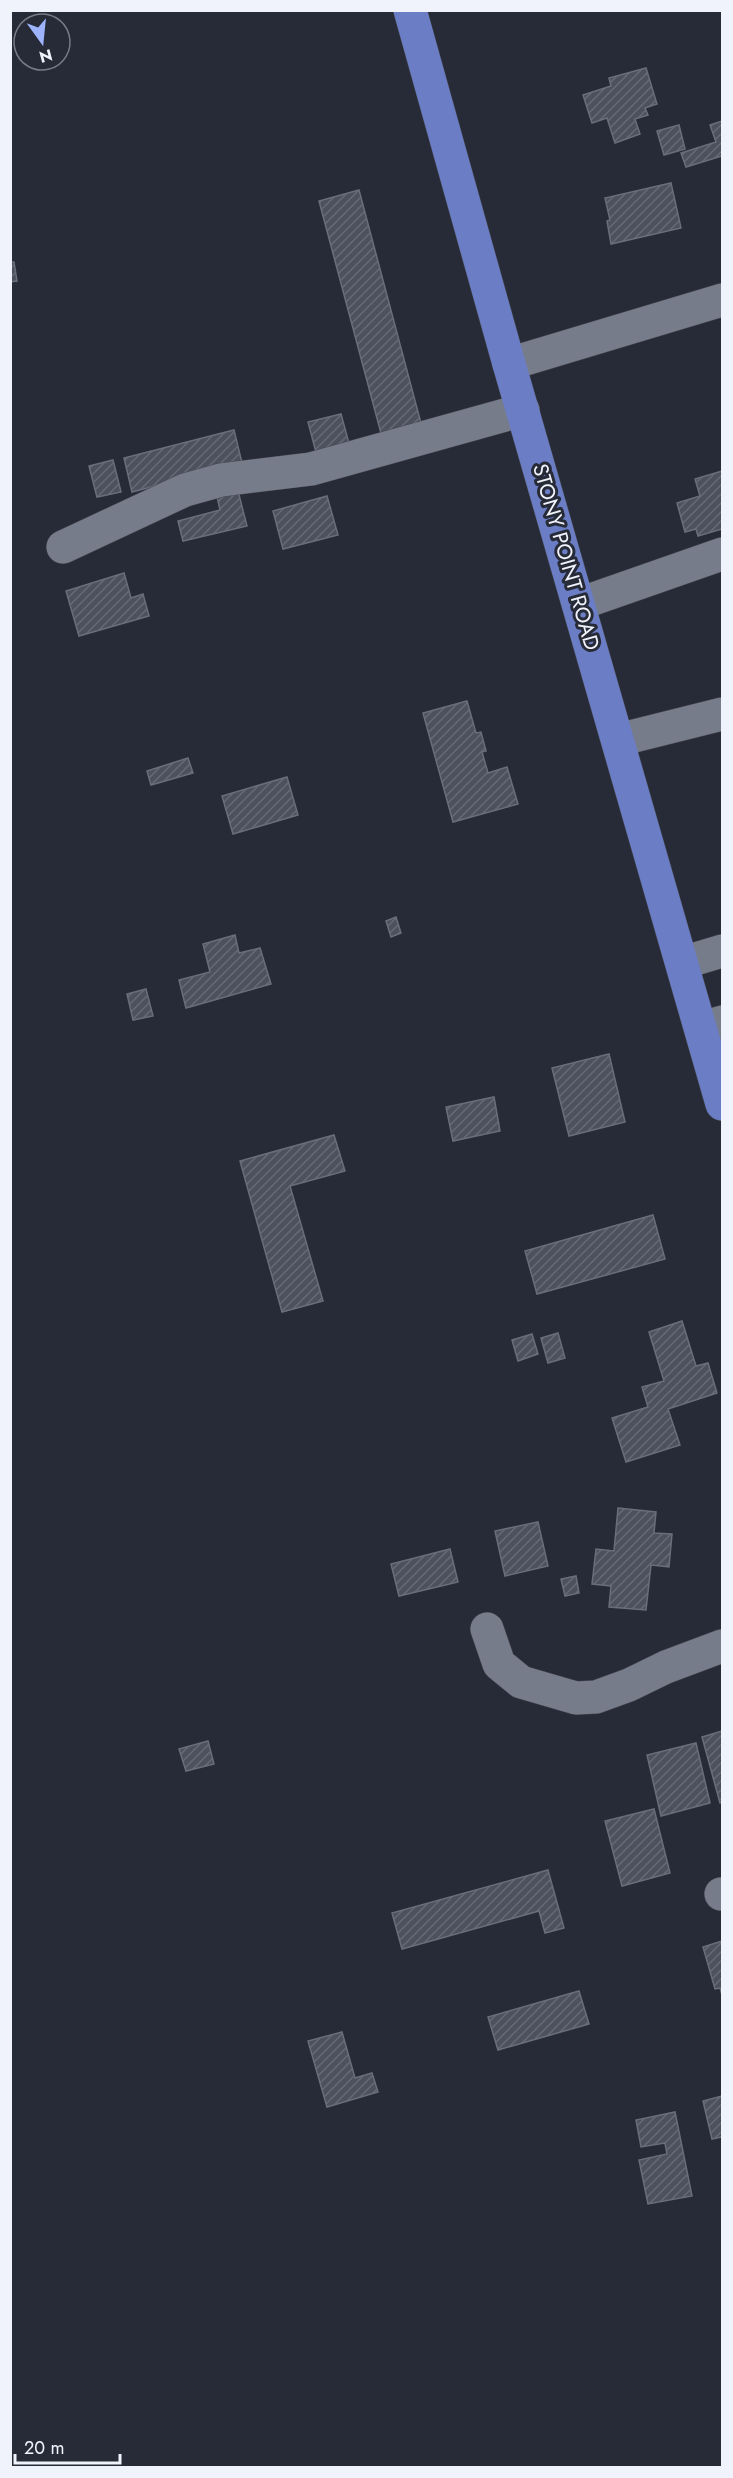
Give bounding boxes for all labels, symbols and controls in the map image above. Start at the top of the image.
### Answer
north arrow [12,12,72,72]
text: N [37,43,55,69]
street label: STONY POINT ROAD [525,460,607,654]
scale bar [15,2427,120,2465]
text: 20 m [24,2435,64,2461]

